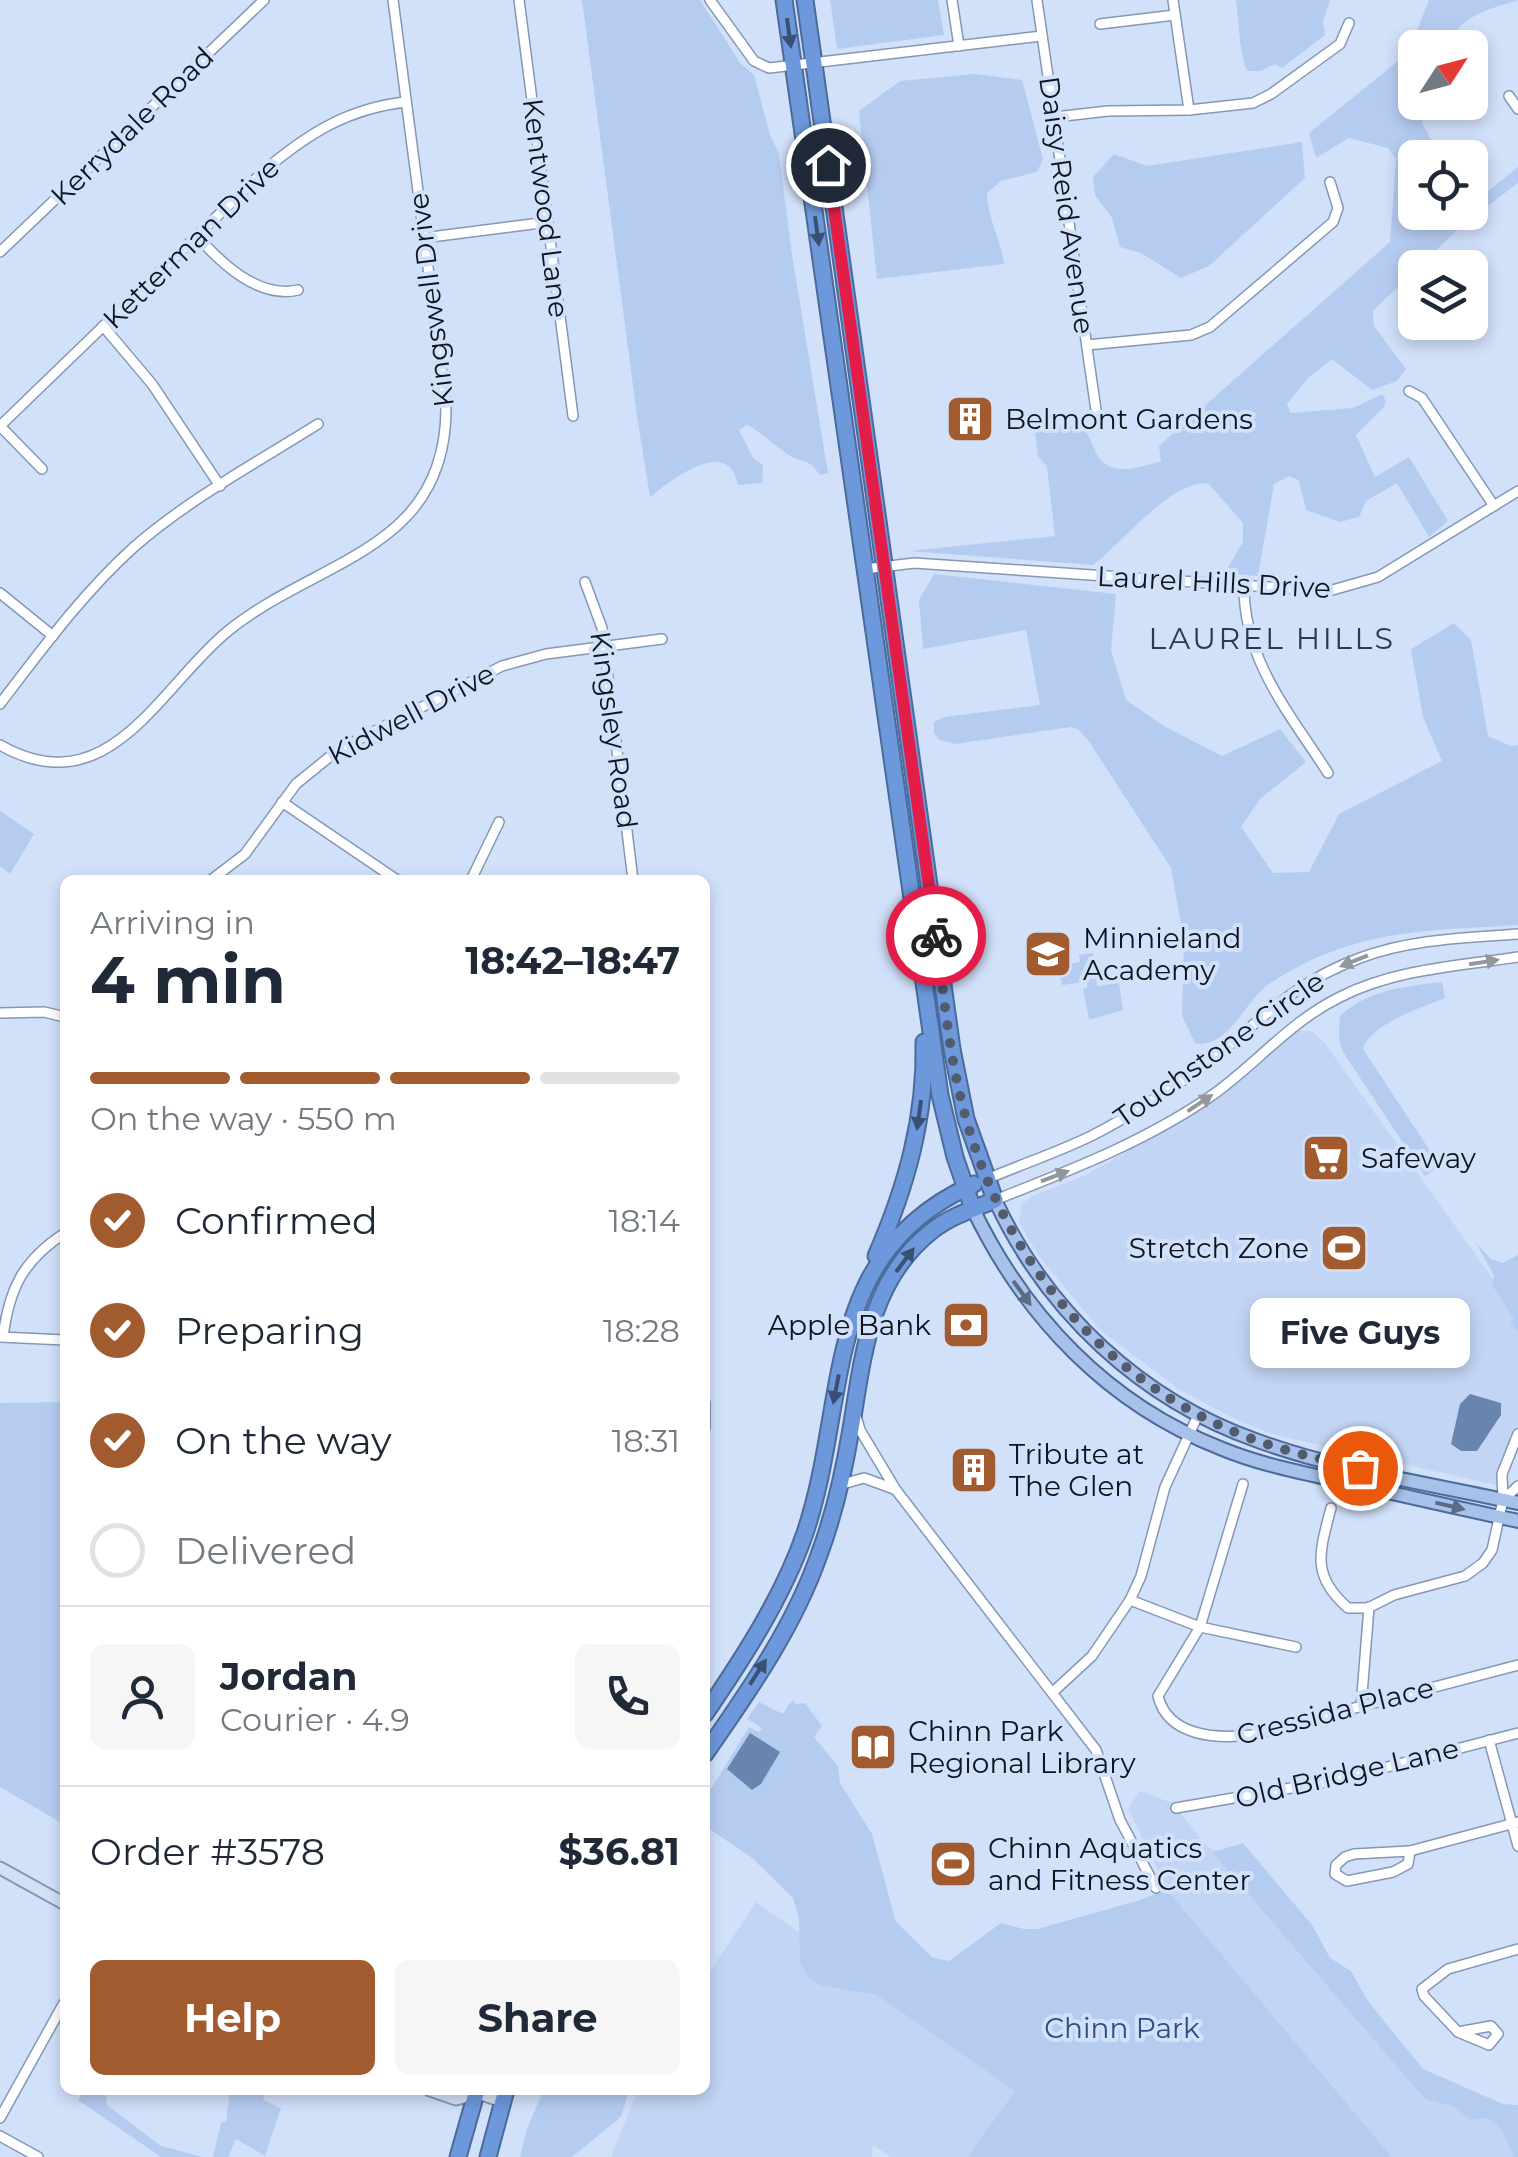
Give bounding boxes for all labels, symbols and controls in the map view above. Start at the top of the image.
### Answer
one-way arrow [781,17,797,49]
north arrow [1398,30,1488,120]
map controls [1398,30,1488,340]
street label: Kerrydale Road [43,40,221,212]
street label: Daisy Reid Avenue [1032,74,1102,336]
street label: Kentwood Lane [516,96,576,320]
pin [786,123,871,208]
icon: home [801,138,856,193]
button: locate [1398,140,1488,230]
street label: Ketterman Drive [96,150,286,336]
street label: Kingswell Drive [401,191,461,409]
one-way arrow [809,216,825,248]
button: layers [1398,250,1488,340]
building icon: Belmont Gardens [944,393,996,445]
place label: Belmont Gardens [1005,402,1253,436]
street label: Laurel Hills Drive [1096,559,1332,605]
district label: LAUREL HILLS [1149,620,1395,657]
street label: Kingsley Road [583,629,645,831]
street label: Kidwell Drive [322,656,500,772]
courier [886,886,986,986]
text: Arriving in [90,903,255,942]
icon: bike [909,909,964,964]
place label: Minnieland Academy [1083,921,1242,987]
school or university icon: Minnieland Academy [1022,928,1074,980]
text: 18:42–18:47 [465,937,680,984]
text: 4 min [90,940,286,1019]
one-way arrow [1338,953,1368,969]
one-way arrow [1469,954,1500,969]
street label: Touchstone Circle [1107,964,1331,1134]
one-way arrow [1187,1094,1214,1113]
text: On the way · 550 m [90,1099,397,1138]
one-way arrow [911,1100,927,1131]
supermarket icon: Safeway [1300,1132,1352,1184]
place label: Safeway [1361,1141,1477,1175]
one-way arrow [1041,1168,1071,1183]
icon: check [90,1193,145,1248]
text: Confirmed [175,1197,378,1244]
text: 18:14 [609,1201,680,1240]
sports icon: Stretch Zone [1318,1222,1370,1274]
place label: Stretch Zone [1129,1231,1309,1265]
one-way arrow [894,1247,914,1273]
one-way arrow [1012,1280,1032,1306]
callout: Five Guys [1250,1298,1470,1368]
bank icon: Apple Bank [940,1299,992,1351]
icon: check [90,1303,145,1358]
text: Preparing [175,1307,364,1354]
place label: Apple Bank [768,1308,931,1342]
text: 18:28 [603,1311,680,1350]
text: Five Guys [1280,1313,1440,1352]
one-way arrow [828,1373,843,1405]
icon: check [90,1413,145,1468]
text: On the way [175,1417,392,1464]
text: 18:31 [612,1421,680,1460]
pin [1318,1426,1403,1511]
place label: Tribute at The Glen [1009,1437,1144,1503]
icon: bag [1333,1441,1388,1496]
building icon: Tribute at The Glen [948,1444,1000,1496]
one-way arrow [1435,1499,1466,1514]
text: Delivered [175,1527,356,1574]
button: person [90,1644,195,1749]
button: phone [575,1644,680,1749]
text: Jordan [220,1653,358,1700]
one-way arrow [749,1658,767,1686]
street label: Cressida Place [1233,1670,1437,1752]
text: Courier · 4.9 [220,1700,410,1739]
place label: Chinn Park Regional Library [908,1714,1136,1780]
library icon: Chinn Park Regional Library [847,1721,899,1773]
street label: Old Bridge Lane [1232,1731,1462,1815]
text: Order #3578 [90,1828,325,1875]
text: $36.81 [558,1828,680,1875]
place label: Chinn Aquatics and Fitness Center [988,1831,1251,1897]
sports icon: Chinn Aquatics and Fitness Center [927,1838,979,1890]
button: Help [90,1960,375,2075]
button: Share [395,1960,680,2075]
park label: Chinn Park [1044,2011,1200,2045]

